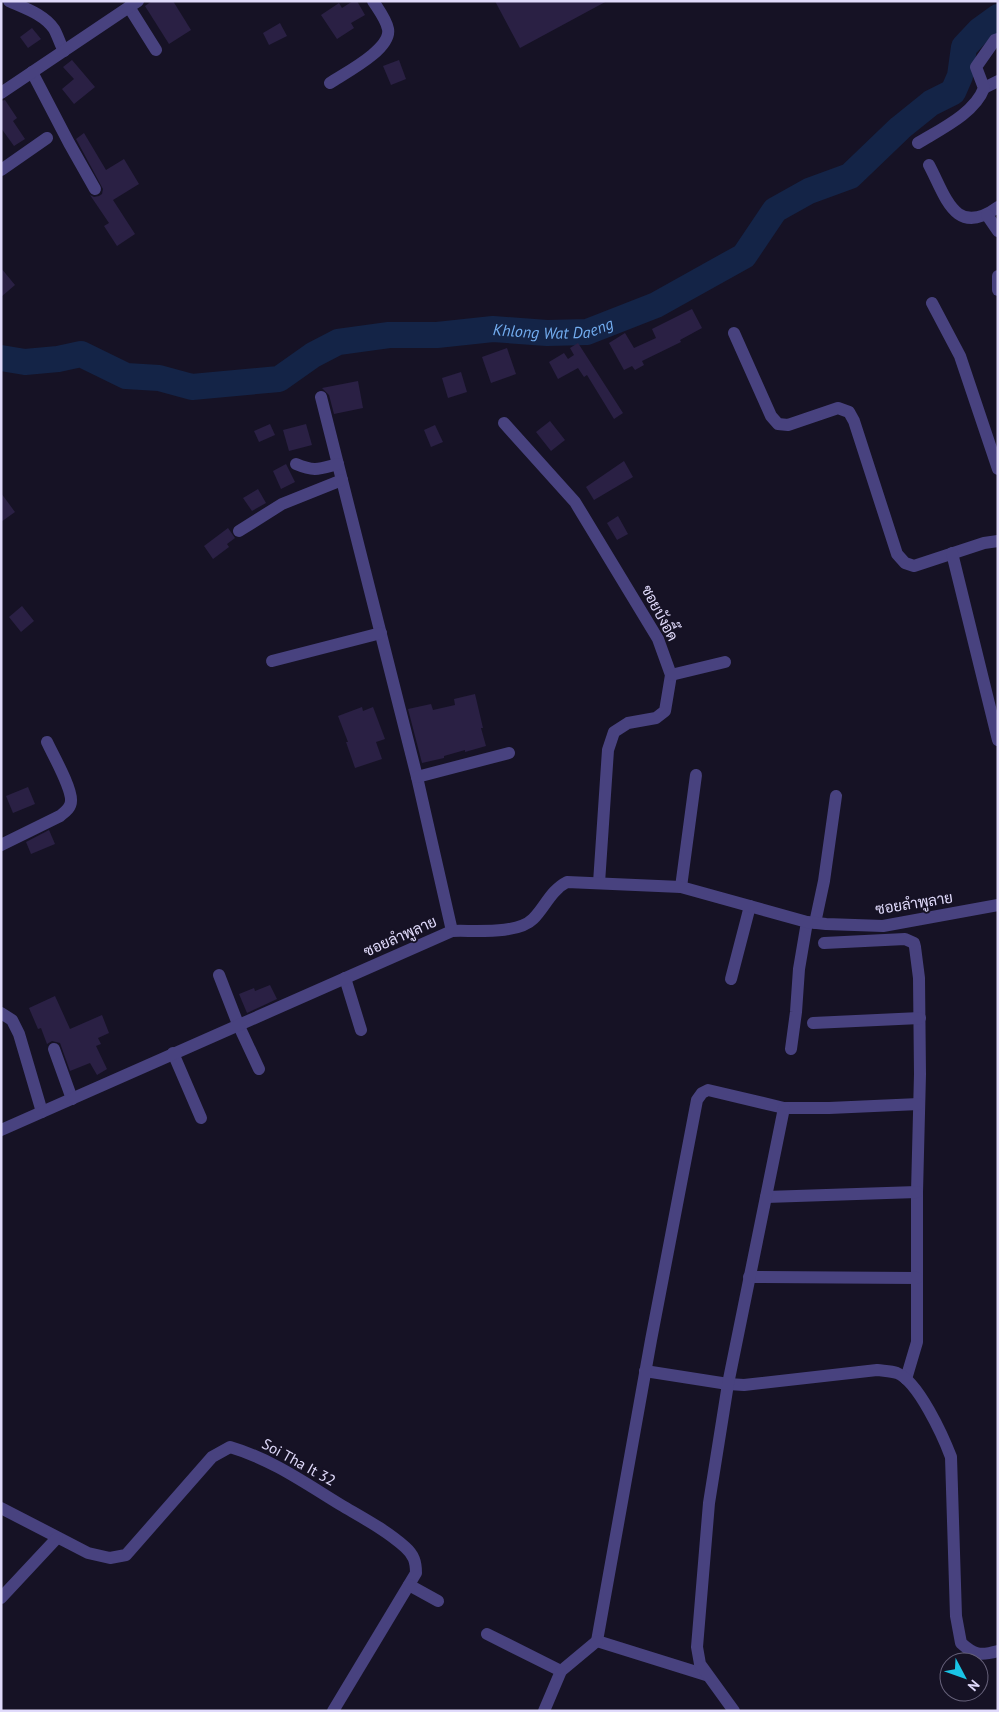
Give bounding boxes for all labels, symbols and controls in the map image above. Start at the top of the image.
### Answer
water label: Khlong Wat Daeng [492,313,616,343]
street label: ซอยบังอี๊ด [637,579,687,644]
street label: ซอยลำพูลาย [874,888,954,919]
street label: ซอยลำพูลาย [361,911,440,961]
street label: Soi Tha It 32 [259,1434,339,1490]
north arrow [939,1652,989,1702]
text: N [964,1676,984,1695]

